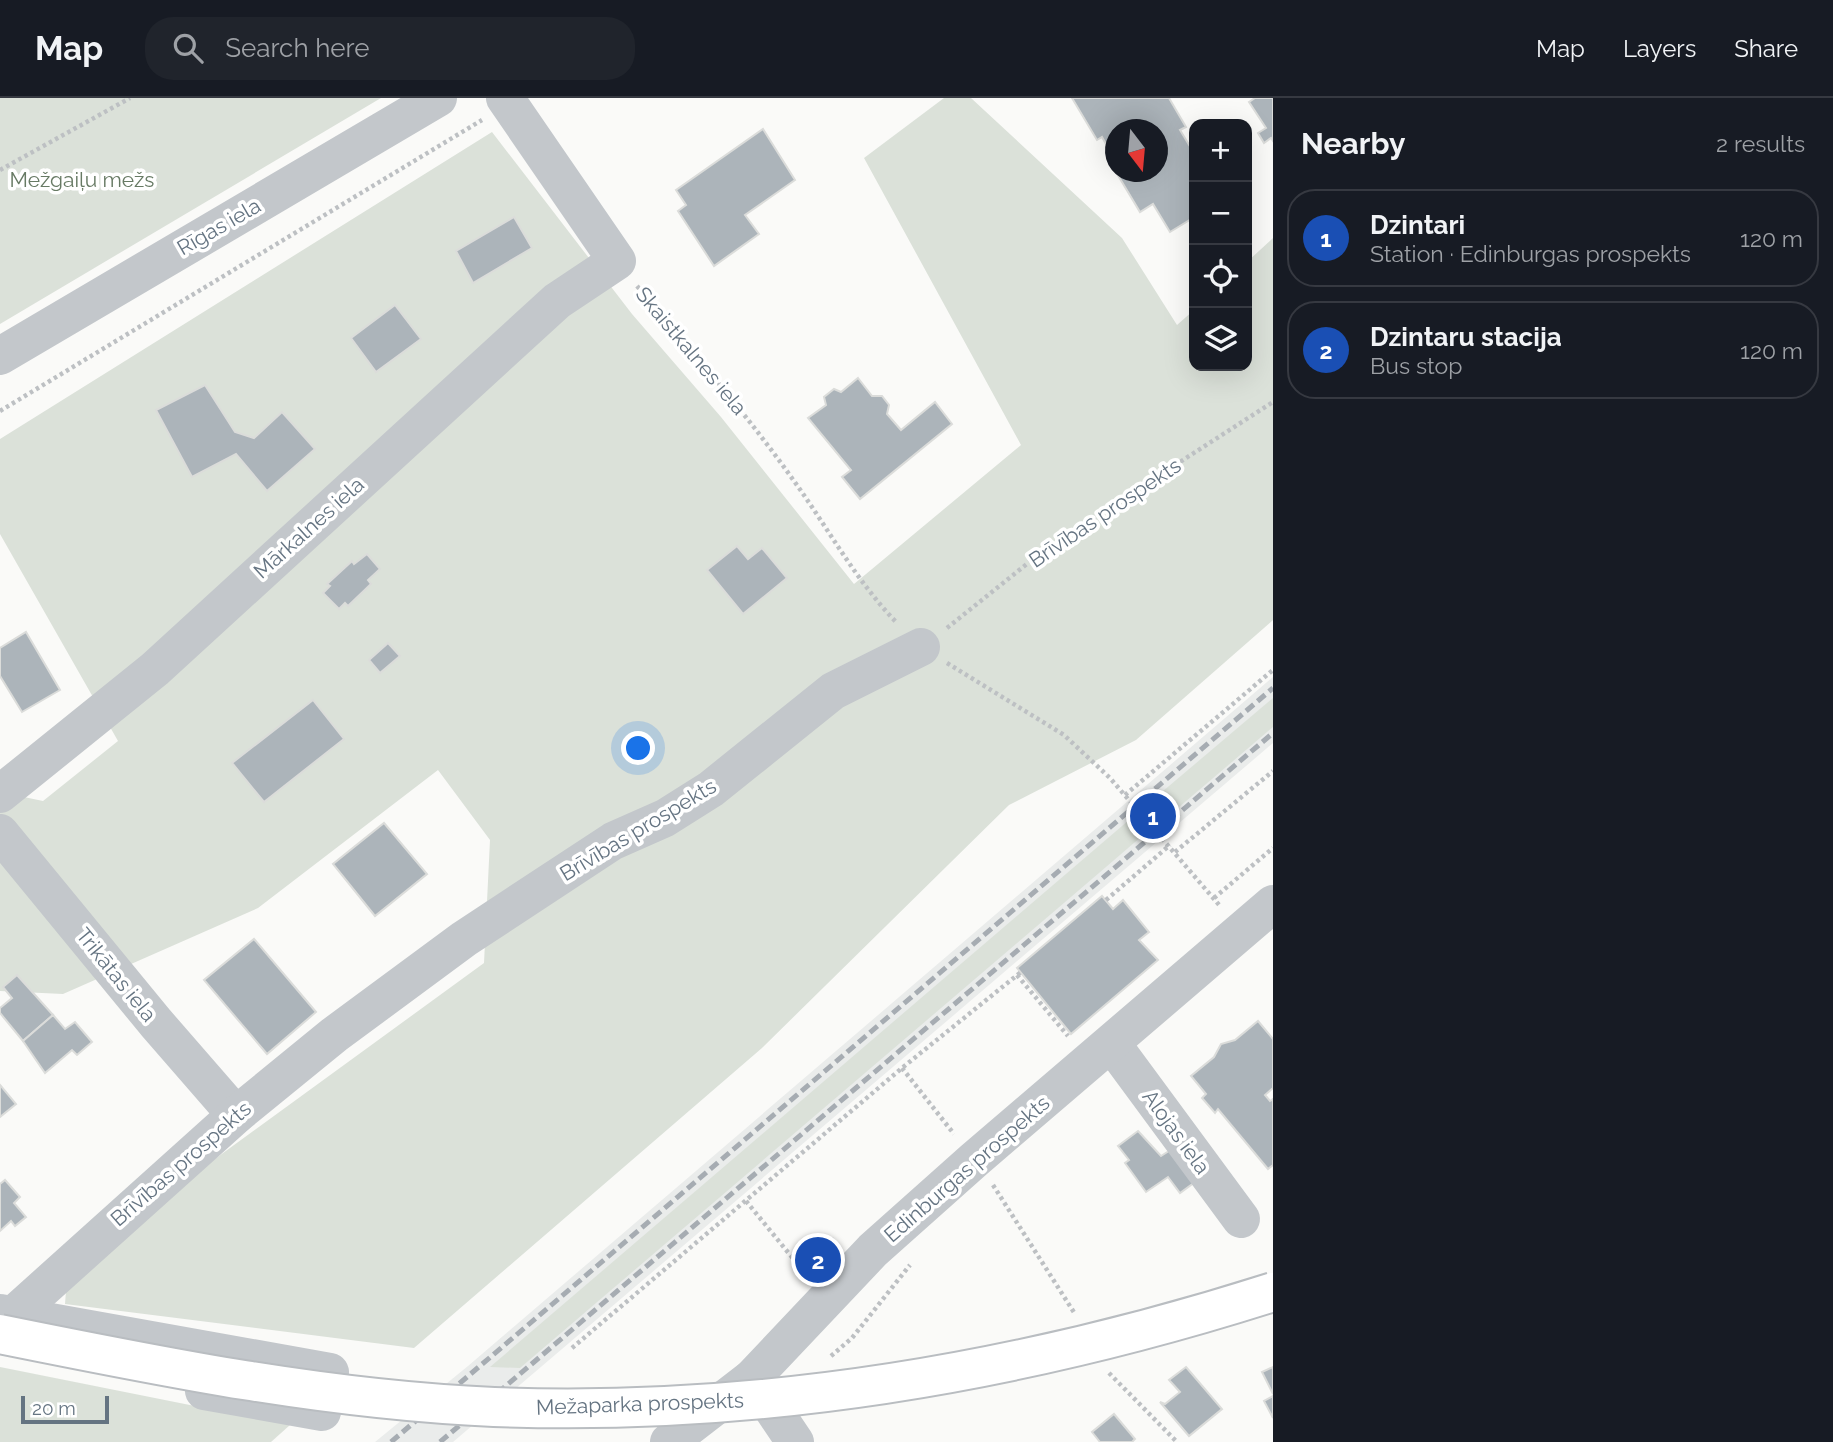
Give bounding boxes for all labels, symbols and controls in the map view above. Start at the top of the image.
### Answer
search box [145,17,635,80]
text: Map [35,29,103,68]
icon: search [169,29,207,67]
text: Search here [225,33,370,63]
text: Map [1536,34,1585,63]
text: Layers [1623,34,1696,63]
text: Share [1734,34,1798,63]
north arrow [1105,119,1168,182]
map controls [1189,119,1252,371]
button: + [1189,119,1252,182]
text: Nearby [1301,126,1405,161]
text: 2 results [1716,130,1805,157]
park label: Mežgaiļu mežs [9,167,155,192]
button: − [1189,182,1252,245]
street label: Rīgas iela [173,193,265,260]
text: Dzintari [1370,210,1465,240]
text: 1 [1320,225,1332,252]
text: 120 m [1740,225,1803,252]
text: Station · Edinburgas prospekts [1370,240,1691,267]
button: locate [1189,245,1252,308]
street label: Skaistkalnes iela [631,282,752,420]
button: layers [1189,308,1252,371]
text: Dzintaru stacija [1370,322,1562,352]
text: 2 [1320,337,1332,364]
text: 120 m [1740,337,1803,364]
text: Bus stop [1370,352,1462,379]
street label: Brīvības prospekts [1024,453,1185,573]
street label: Mārkalnes iela [248,472,369,584]
your location [621,731,655,765]
street label: Brīvības prospekts [555,773,720,886]
pin: 1 [1130,790,1176,842]
street label: Trikātas iela [71,923,162,1027]
street label: Alojas iela [1137,1085,1215,1179]
street label: Edinburgas prospekts [879,1090,1055,1247]
street label: Brīvības prospekts [105,1096,256,1231]
pin: 2 [795,1234,841,1286]
street label: Mežaparka prospekts [536,1387,744,1420]
scale bar [21,1393,108,1425]
text: 20 m [32,1397,76,1419]

